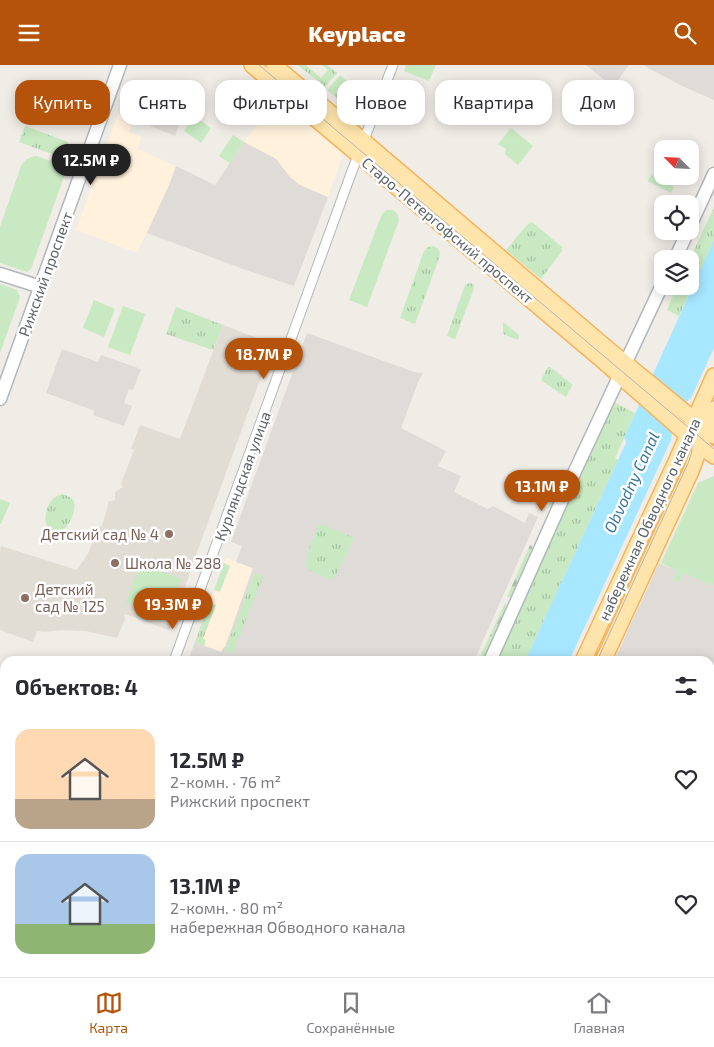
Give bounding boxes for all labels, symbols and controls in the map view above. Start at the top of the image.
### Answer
icon: menu [15,19,43,47]
icon: search [671,19,699,47]
text: Keyplace [308,20,406,46]
chip: Купить [15,80,110,125]
chip: Снять [120,80,205,125]
chip: Фильтры [215,80,327,125]
chip: Новое [337,80,425,125]
chip: Квартира [435,80,552,125]
chip: Дом [562,80,634,125]
north arrow [654,140,699,185]
map controls [654,140,699,295]
pin: 12.5M ₽ [45,143,137,186]
text: 12.5M ₽ [63,150,119,169]
street label: Старо-Петергофский проспект [359,153,537,307]
button: locate [654,195,699,240]
street label: Рижский проспект [14,209,76,339]
button: layers [654,250,699,295]
pin: 18.7M ₽ [218,337,310,380]
text: 18.7M ₽ [236,344,292,363]
street label: Курляндская улица [210,409,275,544]
street label: набережная Обводного канала [594,415,704,623]
water label: Obvodny Canal [599,429,664,536]
pin: 13.1M ₽ [496,469,588,512]
text: 13.1M ₽ [515,476,569,495]
place label: Детский сад № 4 [41,525,159,543]
marker: Детский сад № 4 [163,528,175,540]
place label: Школа № 288 [125,554,221,572]
marker: Школа № 288 [109,557,121,569]
place label: Детский сад № 125 [35,580,105,615]
pin: 19.3M ₽ [127,587,219,630]
marker: Детский сад № 125 [19,592,31,604]
text: 19.3M ₽ [145,594,201,613]
icon: filters [672,672,700,700]
text: Объектов: 4 [15,674,138,699]
text: 12.5M ₽ [170,747,244,772]
icon: home [55,749,115,809]
icon: heart [672,765,700,793]
text: 2-комн. · 76 m² [170,772,281,791]
text: Рижский проспект [170,791,310,810]
text: 13.1M ₽ [170,873,240,898]
icon: home [55,874,115,934]
icon: heart [672,890,700,918]
text: 2-комн. · 80 m² [170,898,283,917]
text: набережная Обводного канала [170,917,406,936]
tab: Карта [89,989,128,1036]
tab: Сохранённые [306,989,395,1036]
tab: Главная [573,989,625,1036]

